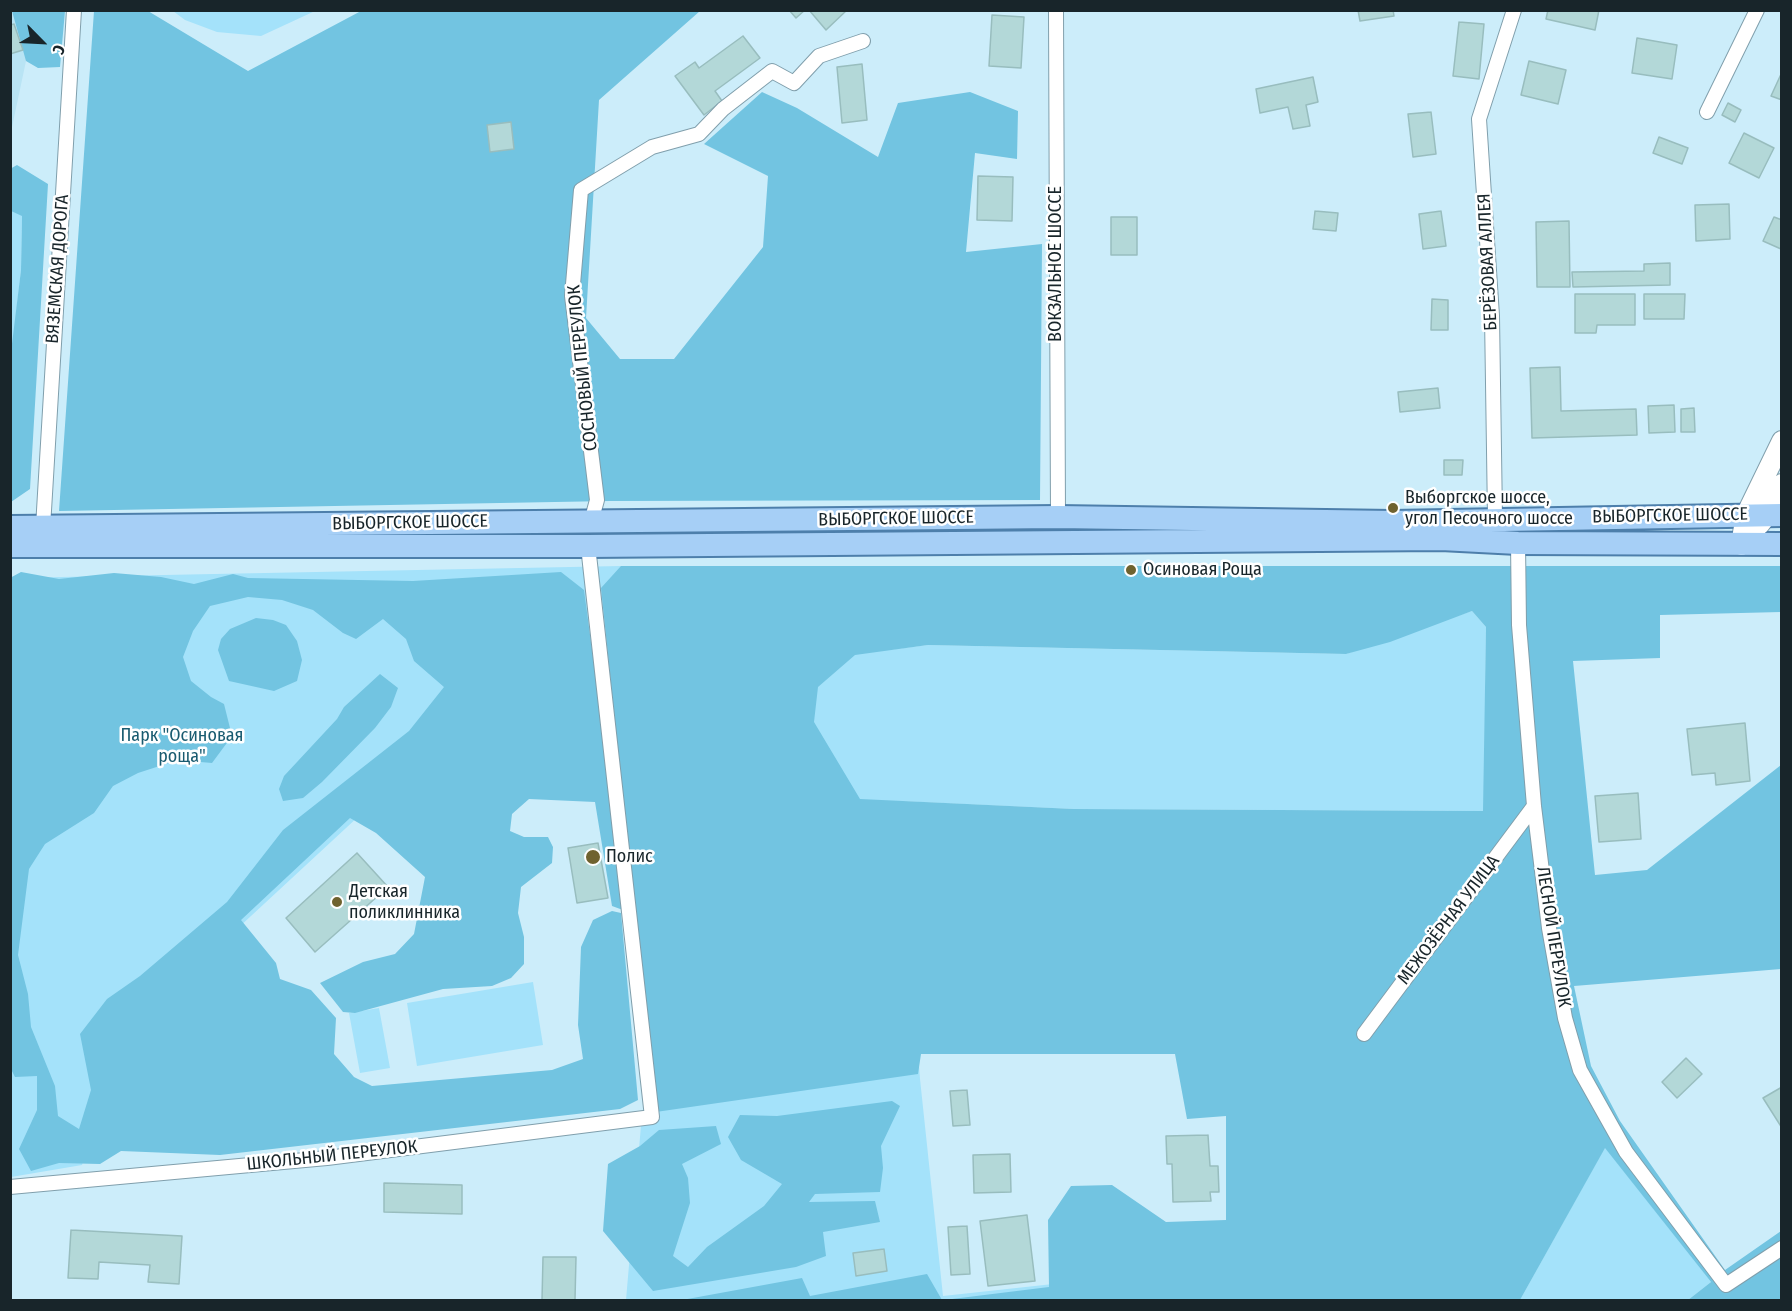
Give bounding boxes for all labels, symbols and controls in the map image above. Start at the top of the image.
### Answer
north arrow [12,12,72,72]
text: С [49,42,69,57]
street label: ВОКЗАЛЬНОЕ ШОССЕ [1045,186,1067,342]
street label: БЕРЁЗОВАЯ АЛЛЕЯ [1474,193,1502,331]
street label: ВЯЗЕМСКАЯ ДОРОГА [42,194,74,344]
street label: СОСНОВЫЙ ПЕРЕУЛОК [564,284,602,452]
place label: Выборгское шоссе, угол Песочного шоссе [1405,487,1573,530]
marker: Выборгское шоссе, угол Песочного шоссе [1386,501,1400,515]
street label: ВЫБОРГСКОЕ ШОССЕ [1592,504,1748,528]
street label: ВЫБОРГСКОЕ ШОССЕ [818,507,974,531]
street label: ВЫБОРГСКОЕ ШОССЕ [332,511,488,535]
place label: Осиновая Роща [1143,559,1262,581]
marker: Осиновая Роща [1124,563,1138,577]
park label: Парк "Осиновая роща" [120,725,244,768]
place label: Полис [606,846,653,868]
marker: Полис [584,848,602,866]
street label: МЕЖОЗЁРНАЯ УЛИЦА [1393,851,1505,989]
street label: ЛЕСНОЙ ПЕРЕУЛОК [1531,865,1575,1009]
place label: Детская поликлинника [349,881,460,924]
marker: Детская поликлинника [330,895,344,909]
street label: ШКОЛЬНЫЙ ПЕРЕУЛОК [246,1136,418,1176]

